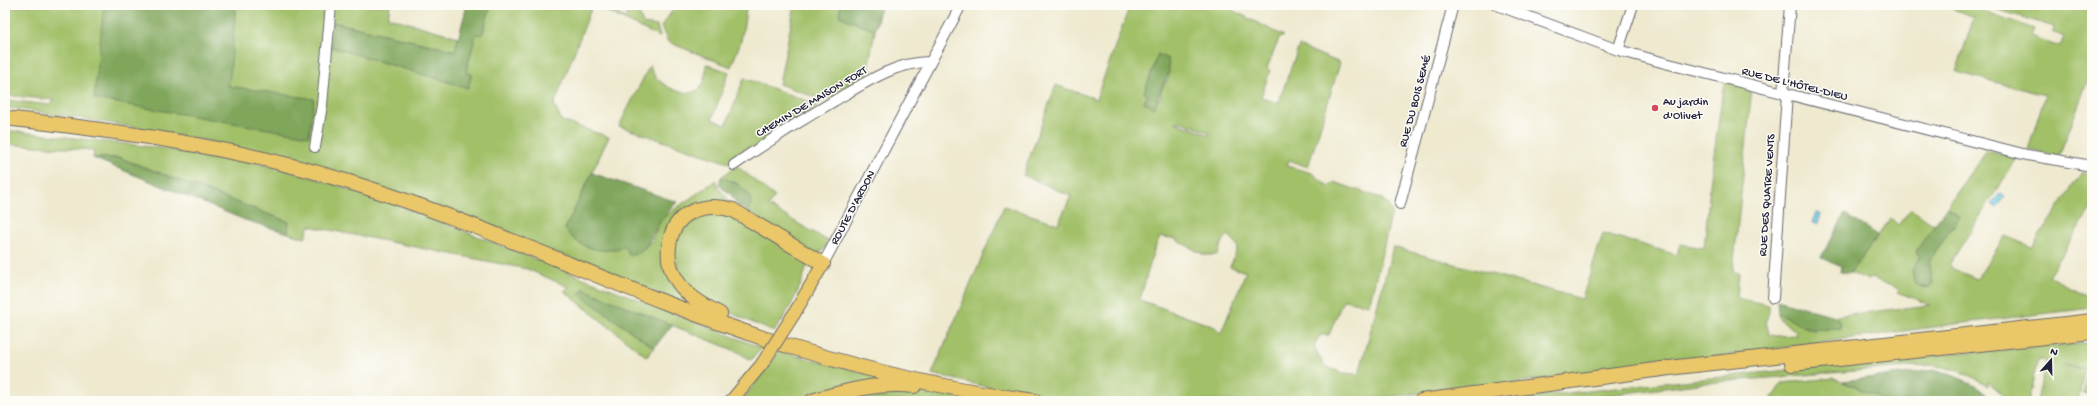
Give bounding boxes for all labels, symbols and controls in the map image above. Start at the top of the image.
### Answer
street label: RUE DU BOIS SEMÉ [1397,54,1435,149]
street label: CHEMIN DE MAISON FORT [754,63,871,141]
street label: RUE DE L'HÔTEL-DIEU [1740,65,1849,105]
place label: Au jardin d'Olivet [1663,96,1709,124]
marker: Au jardin d'Olivet [1650,103,1660,113]
street label: RUE DES QUATRE VENTS [1757,133,1779,257]
street label: ROUTE D'ARDON [828,168,879,248]
north arrow [2031,340,2071,380]
text: N [2048,346,2059,359]

